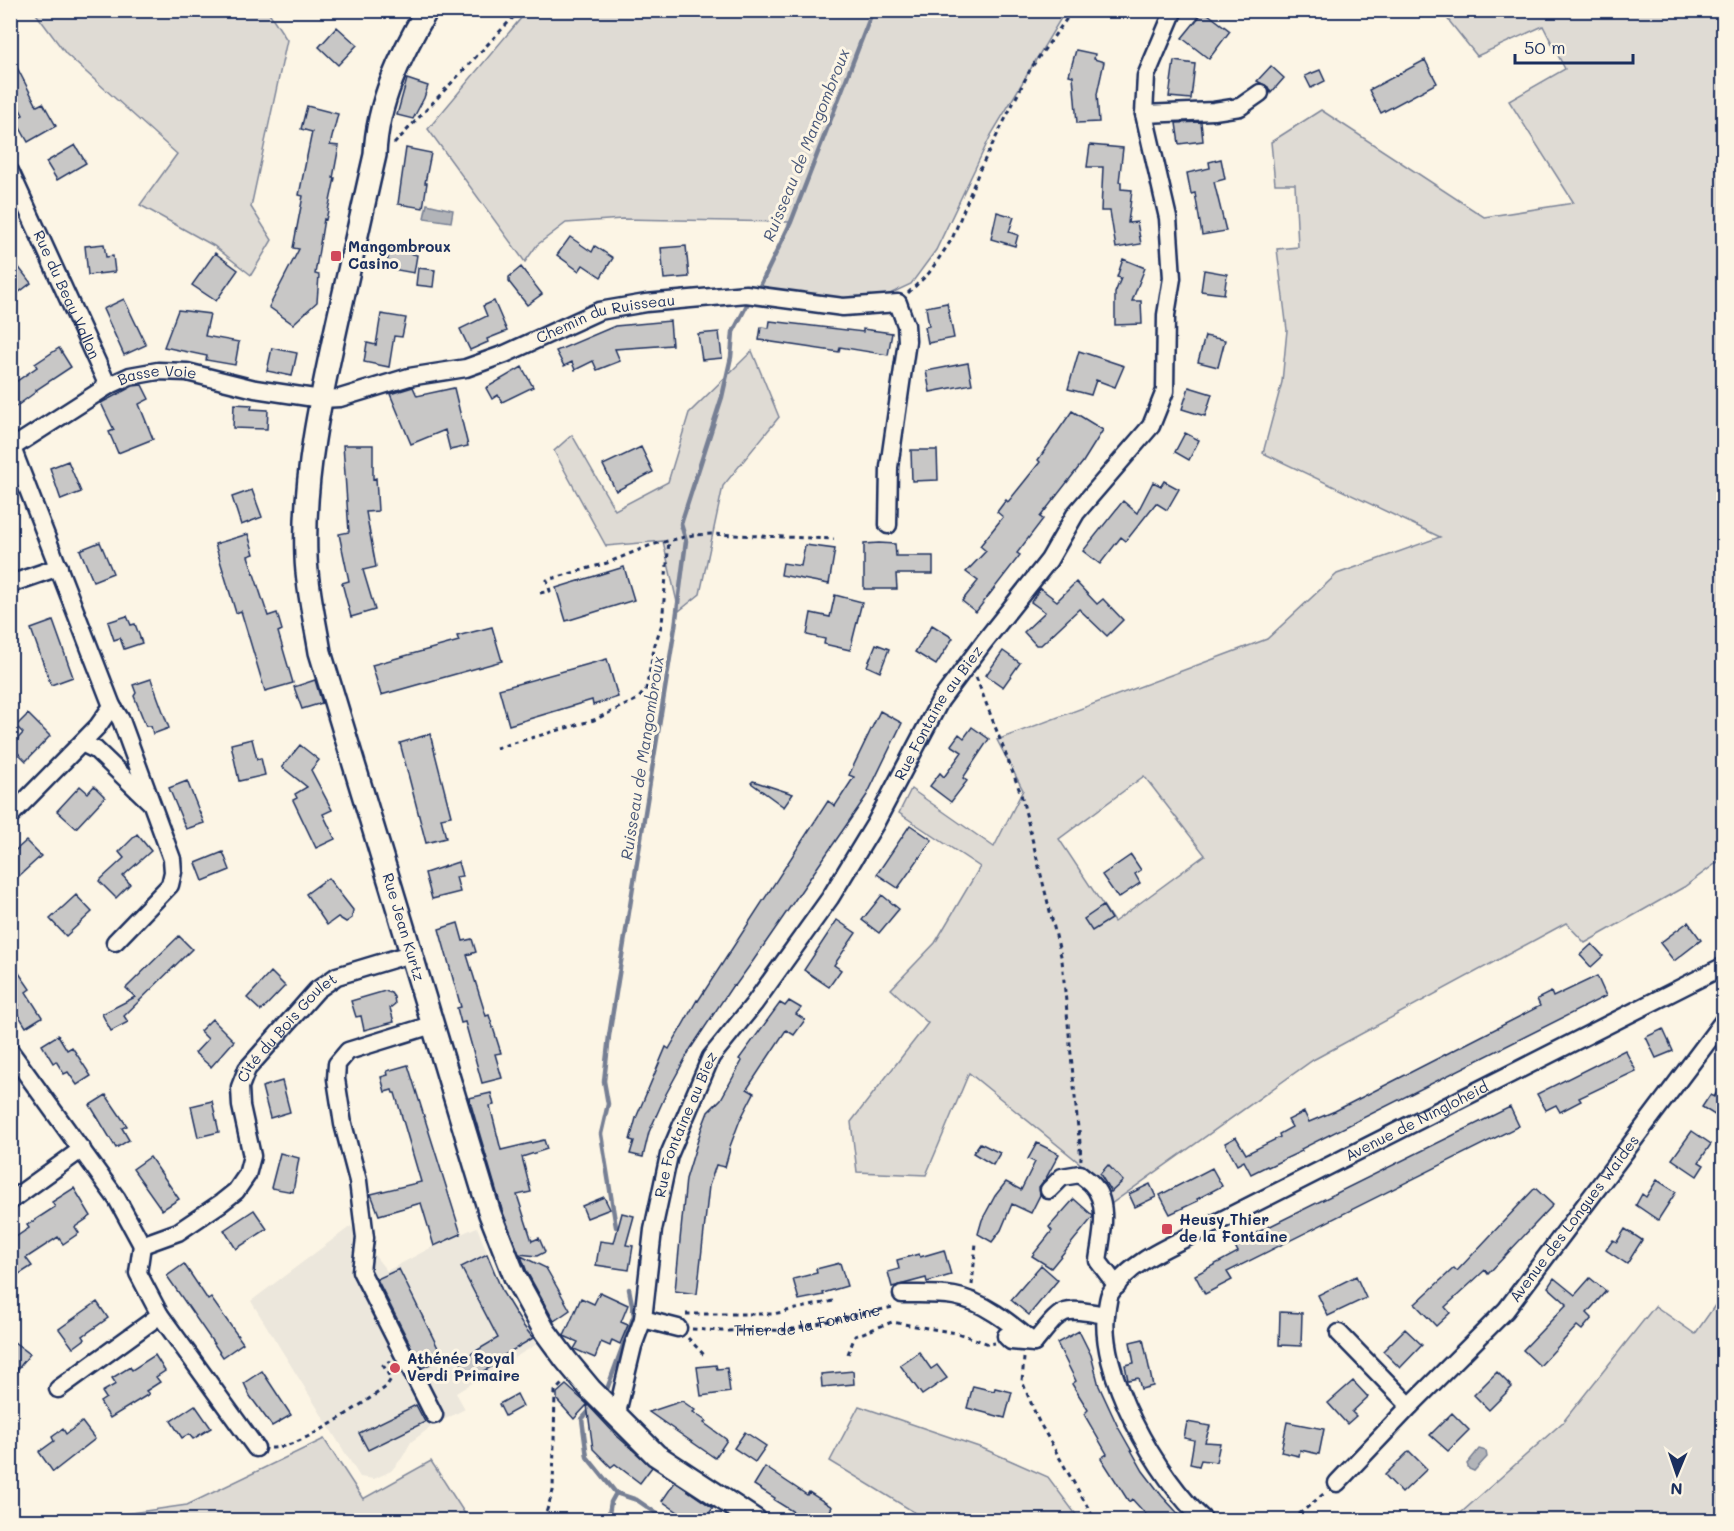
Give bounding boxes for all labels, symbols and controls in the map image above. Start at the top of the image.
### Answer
scale bar [1515,27,1634,65]
text: 50 m [1524,35,1566,59]
water label: Ruisseau de Mangombroux [757,45,854,244]
street label: Rue du Beau Vallon [29,227,105,362]
place label: Mangombroux Casino [348,236,451,273]
marker: Mangombroux Casino [329,249,343,263]
street label: Chemin du Ruisseau [533,289,676,347]
street label: Basse Voie [114,360,199,389]
street label: Rue Fontaine au Biez [889,641,987,783]
water label: Ruisseau de Mangombroux [615,655,668,861]
street label: Rue Jean Kurtz [378,870,430,983]
street label: Cité du Bois Goulet [232,968,340,1085]
street label: Rue Fontaine au Biez [649,1047,721,1199]
street label: Avenue de Ningloheid [1342,1076,1491,1165]
street label: Avenue des Longues Waides [1504,1130,1643,1306]
place label: Heusy Thier de la Fontaine [1179,1209,1287,1246]
marker: Heusy Thier de la Fontaine [1160,1222,1174,1236]
street label: Thier de la Fontaine [734,1299,882,1340]
place label: Athénée Royal Verdi Primaire [407,1348,520,1385]
marker: Athénée Royal Verdi Primaire [388,1361,402,1375]
north arrow [1647,1444,1707,1504]
text: N [1670,1479,1683,1500]

